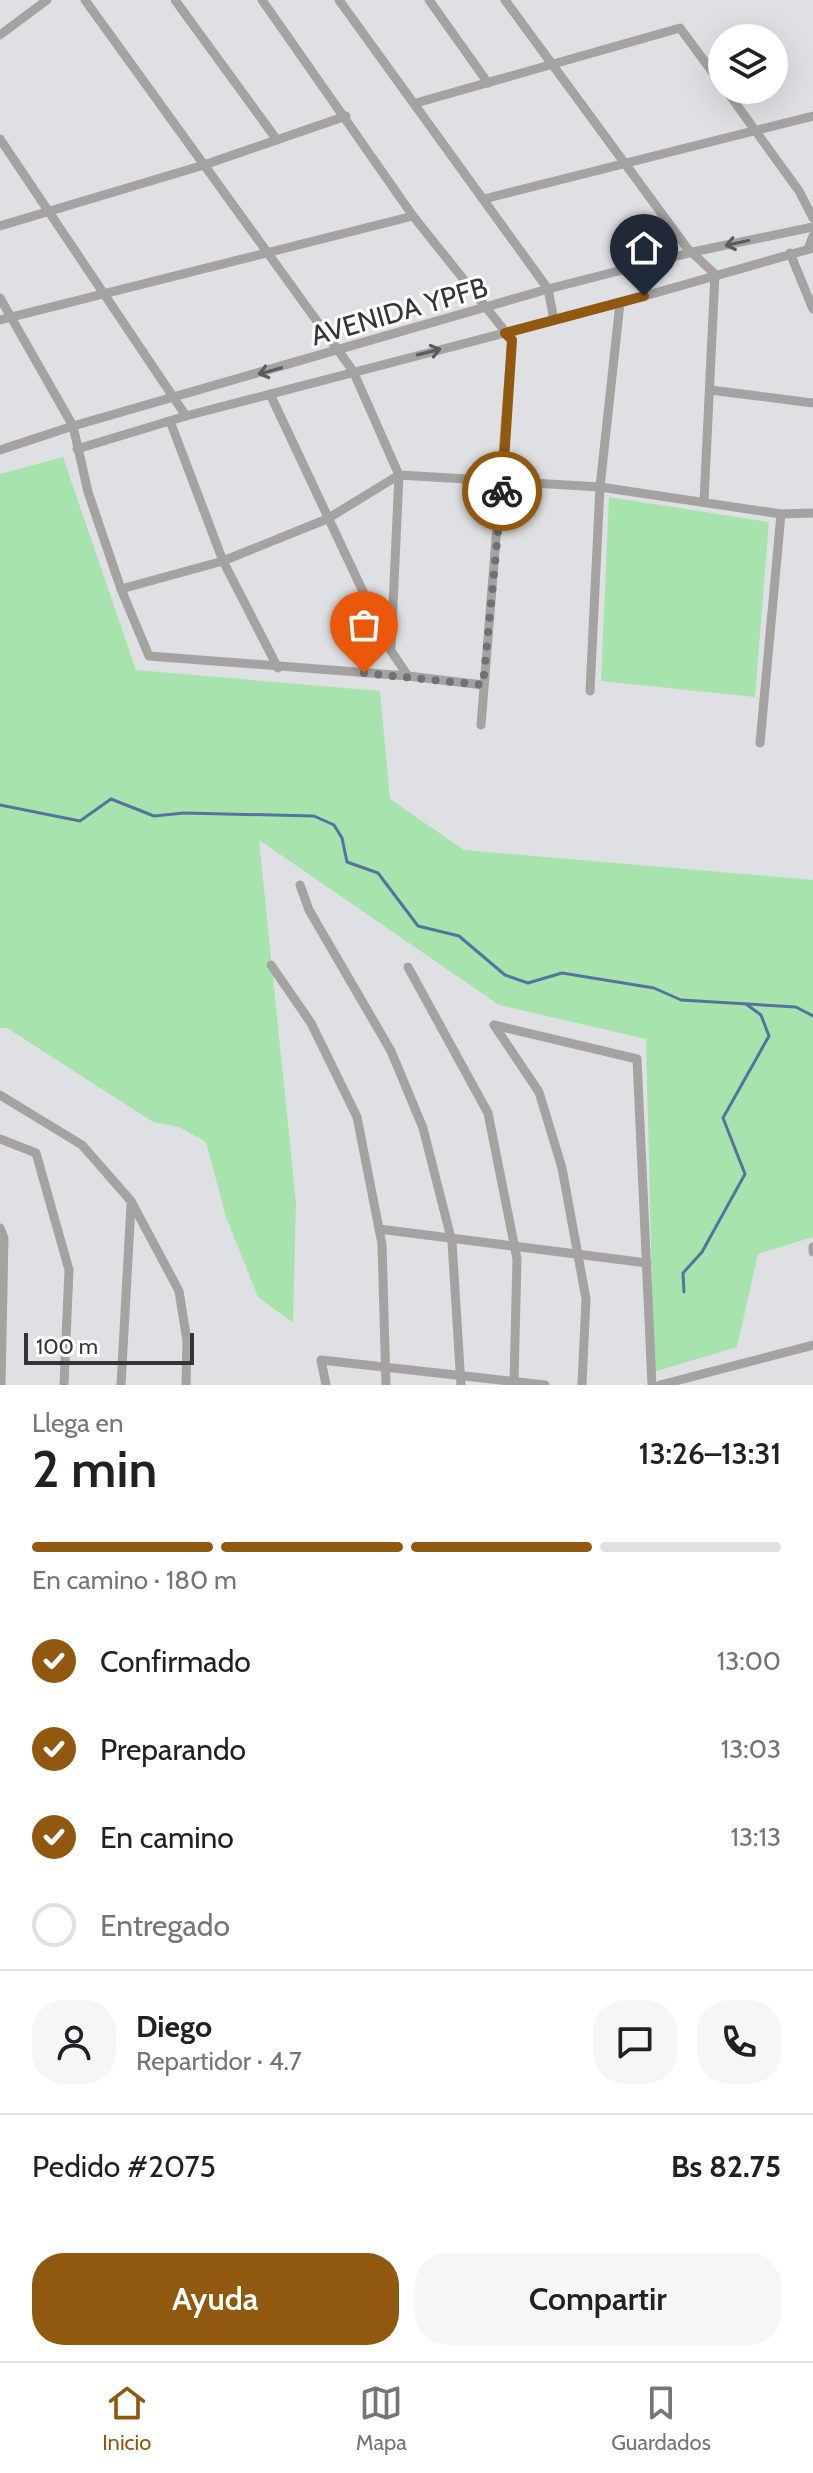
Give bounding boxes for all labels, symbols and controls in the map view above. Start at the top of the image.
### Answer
map controls [708,24,788,104]
button: layers [708,24,788,104]
pin [610,214,678,296]
icon: home [622,226,666,270]
one-way arrow [724,236,750,251]
street label: AVENIDA YPFB [307,270,491,352]
one-way arrow [415,344,441,359]
one-way arrow [258,364,284,379]
courier [462,451,542,531]
icon: bike [480,469,524,513]
pin [330,591,398,673]
icon: bag [342,603,386,647]
scale bar [24,1329,194,1365]
text: 100 m [36,1333,98,1360]
text: Llega en [32,1407,123,1439]
text: 13:26–13:31 [639,1435,781,1472]
text: 2 min [32,1437,157,1500]
text: En camino · 180 m [32,1564,237,1596]
icon: check [32,1639,76,1683]
text: Confirmado [100,1643,251,1680]
text: 13:00 [717,1645,781,1677]
icon: check [32,1727,76,1771]
text: Preparando [100,1731,246,1768]
text: 13:03 [721,1733,781,1765]
icon: check [32,1815,76,1859]
text: En camino [100,1819,234,1856]
text: 13:13 [731,1821,781,1853]
text: Entregado [100,1907,230,1944]
button: person [32,2000,116,2084]
button: chat [593,2000,677,2084]
button: phone [697,2000,781,2084]
text: Diego [136,2008,212,2045]
text: Repartidor · 4.7 [136,2045,302,2077]
text: Pedido #2075 [32,2148,216,2185]
text: Bs 82.75 [671,2148,781,2185]
button: Ayuda [32,2253,399,2345]
button: Compartir [415,2253,781,2345]
tab: Inicio [102,2381,151,2456]
tab: Mapa [356,2381,407,2456]
tab: Guardados [611,2381,711,2456]

